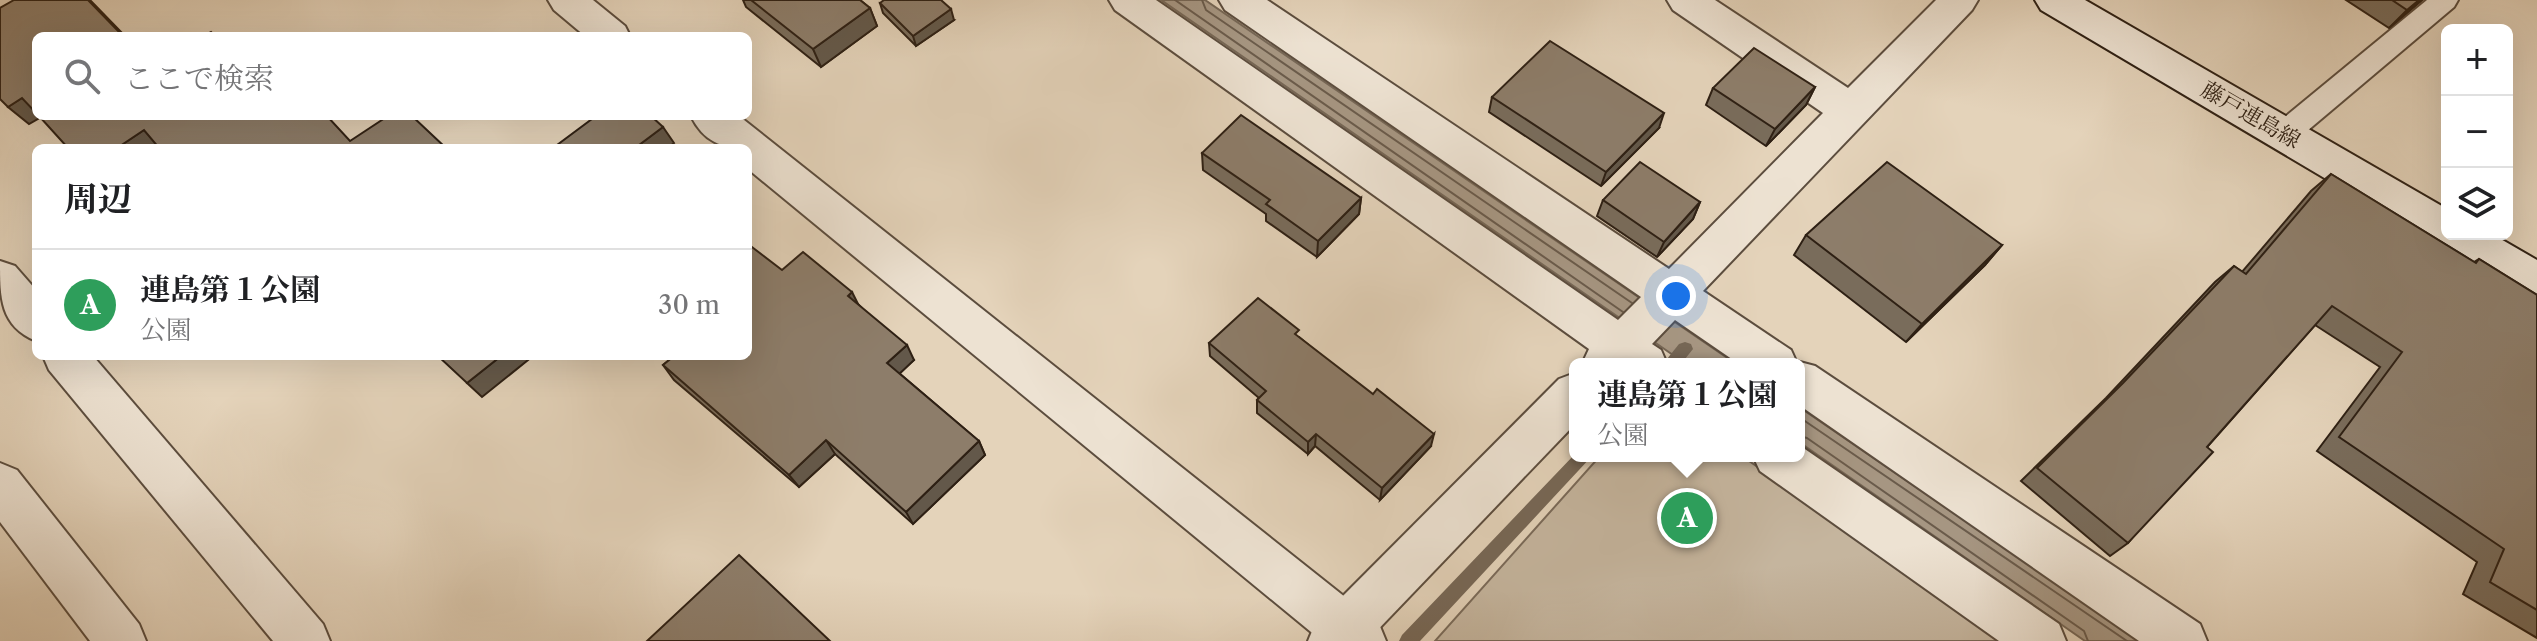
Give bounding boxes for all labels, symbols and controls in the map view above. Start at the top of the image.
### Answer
map controls [2441,24,2513,240]
button: + [2441,24,2513,96]
search box [32,32,752,120]
icon: search [60,54,104,98]
text: ここで検索 [124,60,274,97]
street label: 藤戸連島線 [2197,76,2305,154]
button: − [2441,96,2513,168]
button: layers [2441,168,2513,240]
text: 周辺 [64,178,132,220]
text: 連島第１公園 [140,271,320,308]
your location [1656,276,1696,316]
text: A [80,289,100,321]
text: 30 m [658,289,720,321]
text: 公園 [140,314,192,346]
popup [1569,358,1805,462]
text: 連島第１公園 [1597,376,1777,413]
text: 公園 [1597,419,1649,451]
pin: A [1661,488,1713,548]

